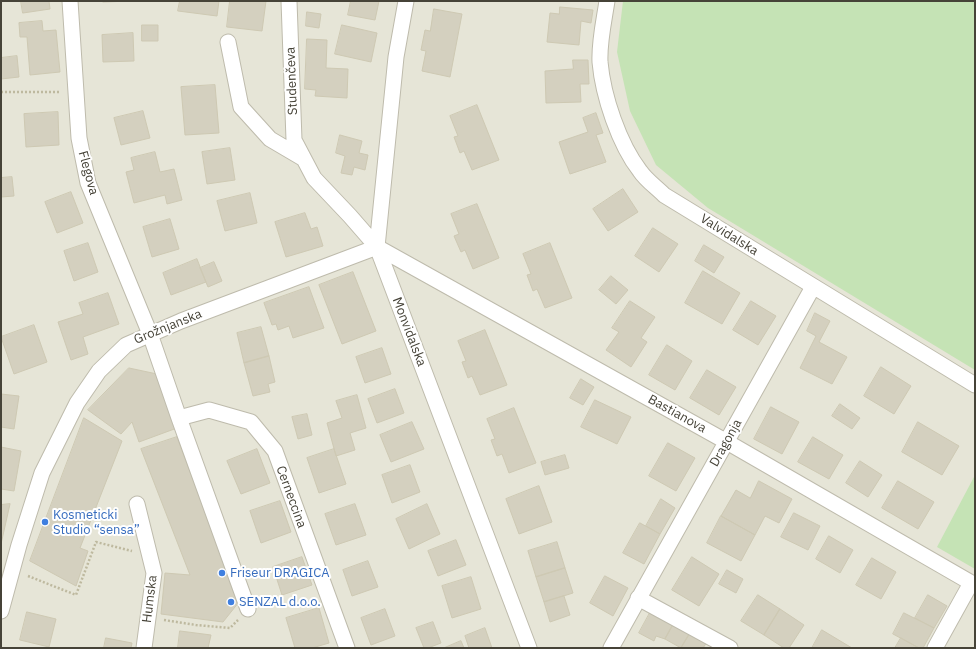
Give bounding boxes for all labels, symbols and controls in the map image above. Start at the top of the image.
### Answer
street label: Studenčeva [283,47,301,115]
street label: Flegova [75,149,101,197]
street label: Valvidalska [697,211,761,259]
street label: Monvidalska [389,295,429,369]
street label: Grožnjanska [132,306,204,348]
street label: Bastianova [645,392,709,436]
street label: Dragonja [707,416,745,470]
street label: Cerneccina [273,464,309,530]
place label: Kosmeticki Studio “sensa” [53,507,140,538]
marker: Kosmeticki Studio “sensa” [40,517,50,527]
place label: Friseur DRAGICA [230,565,330,581]
marker: Friseur DRAGICA [217,568,227,578]
street label: Humska [139,574,161,624]
place label: SENZAL d.o.o. [239,594,321,610]
marker: SENZAL d.o.o. [226,597,236,607]

